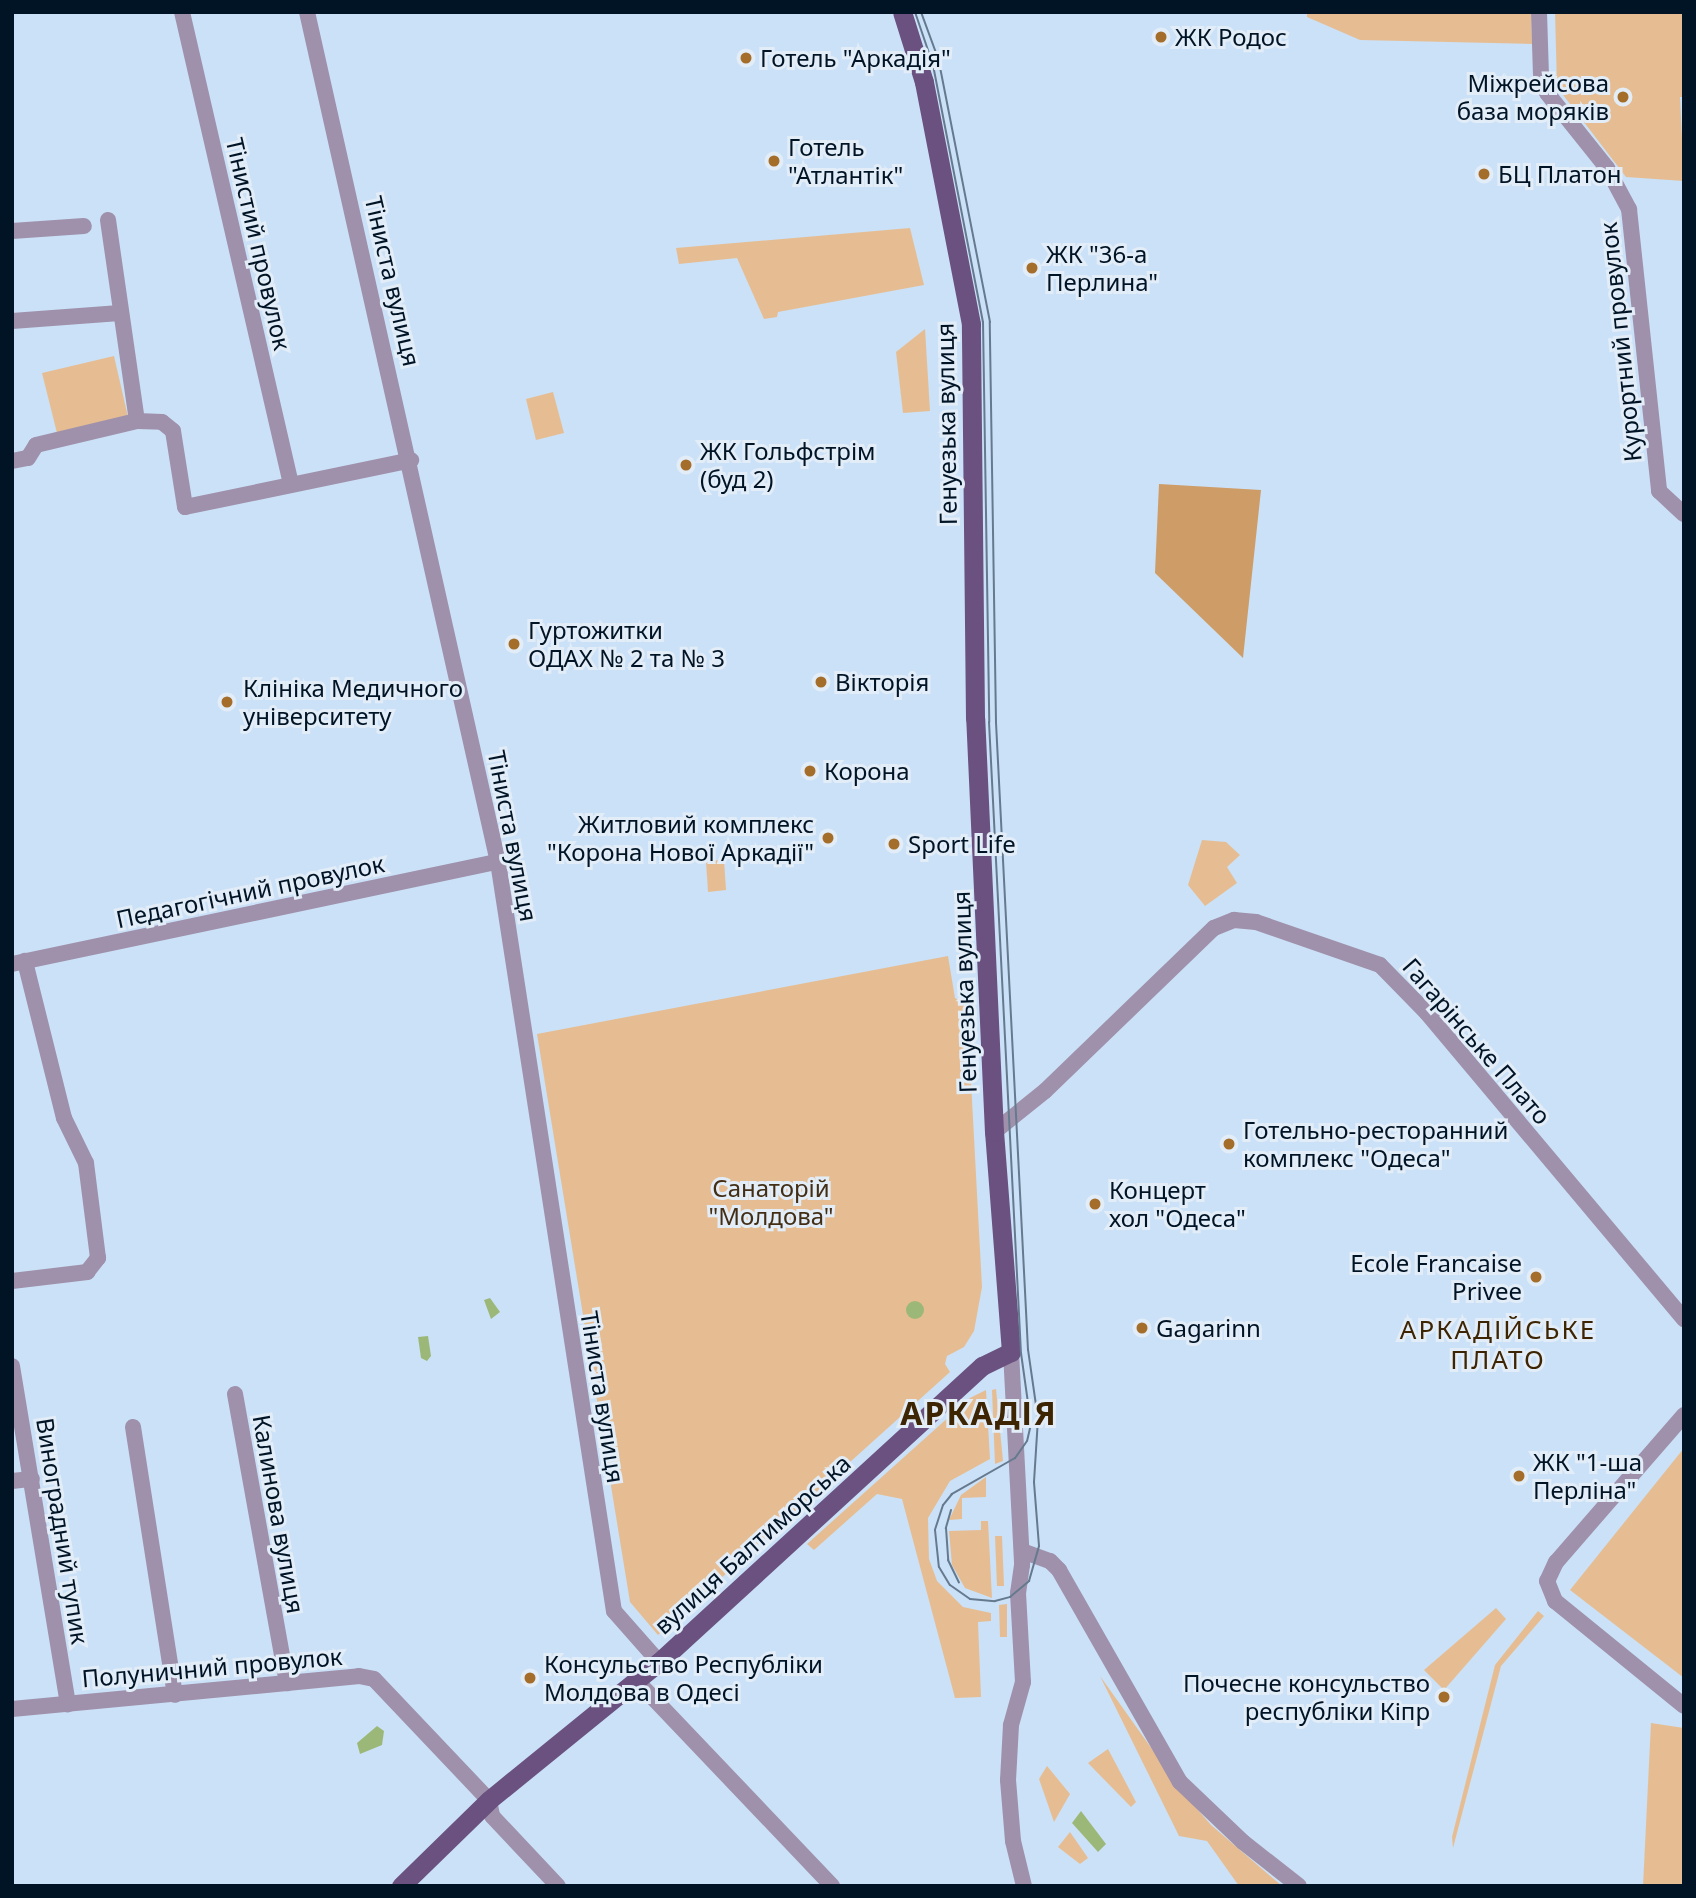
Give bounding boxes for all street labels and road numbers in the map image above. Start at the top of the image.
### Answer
street label: Тінистий провулок [221,135,297,353]
street label: Тіниста вулиця [359,193,427,369]
street label: Курортний провулок [1593,221,1647,463]
street label: Генуезька вулиця [930,323,962,525]
street label: Тіниста вулиця [482,748,544,924]
street label: Педагогічний провулок [113,848,387,934]
street label: Генуезька вулиця [946,890,982,1094]
street label: Гагарінське Плато [1397,952,1557,1130]
street label: Тіниста вулиця [575,1309,631,1485]
street label: Калинова вулиця [247,1413,311,1615]
street label: Виноградний тупик [31,1416,95,1646]
street label: вулиця Балтиморська [648,1448,856,1640]
street label: Полуничний провулок [80,1641,344,1693]

